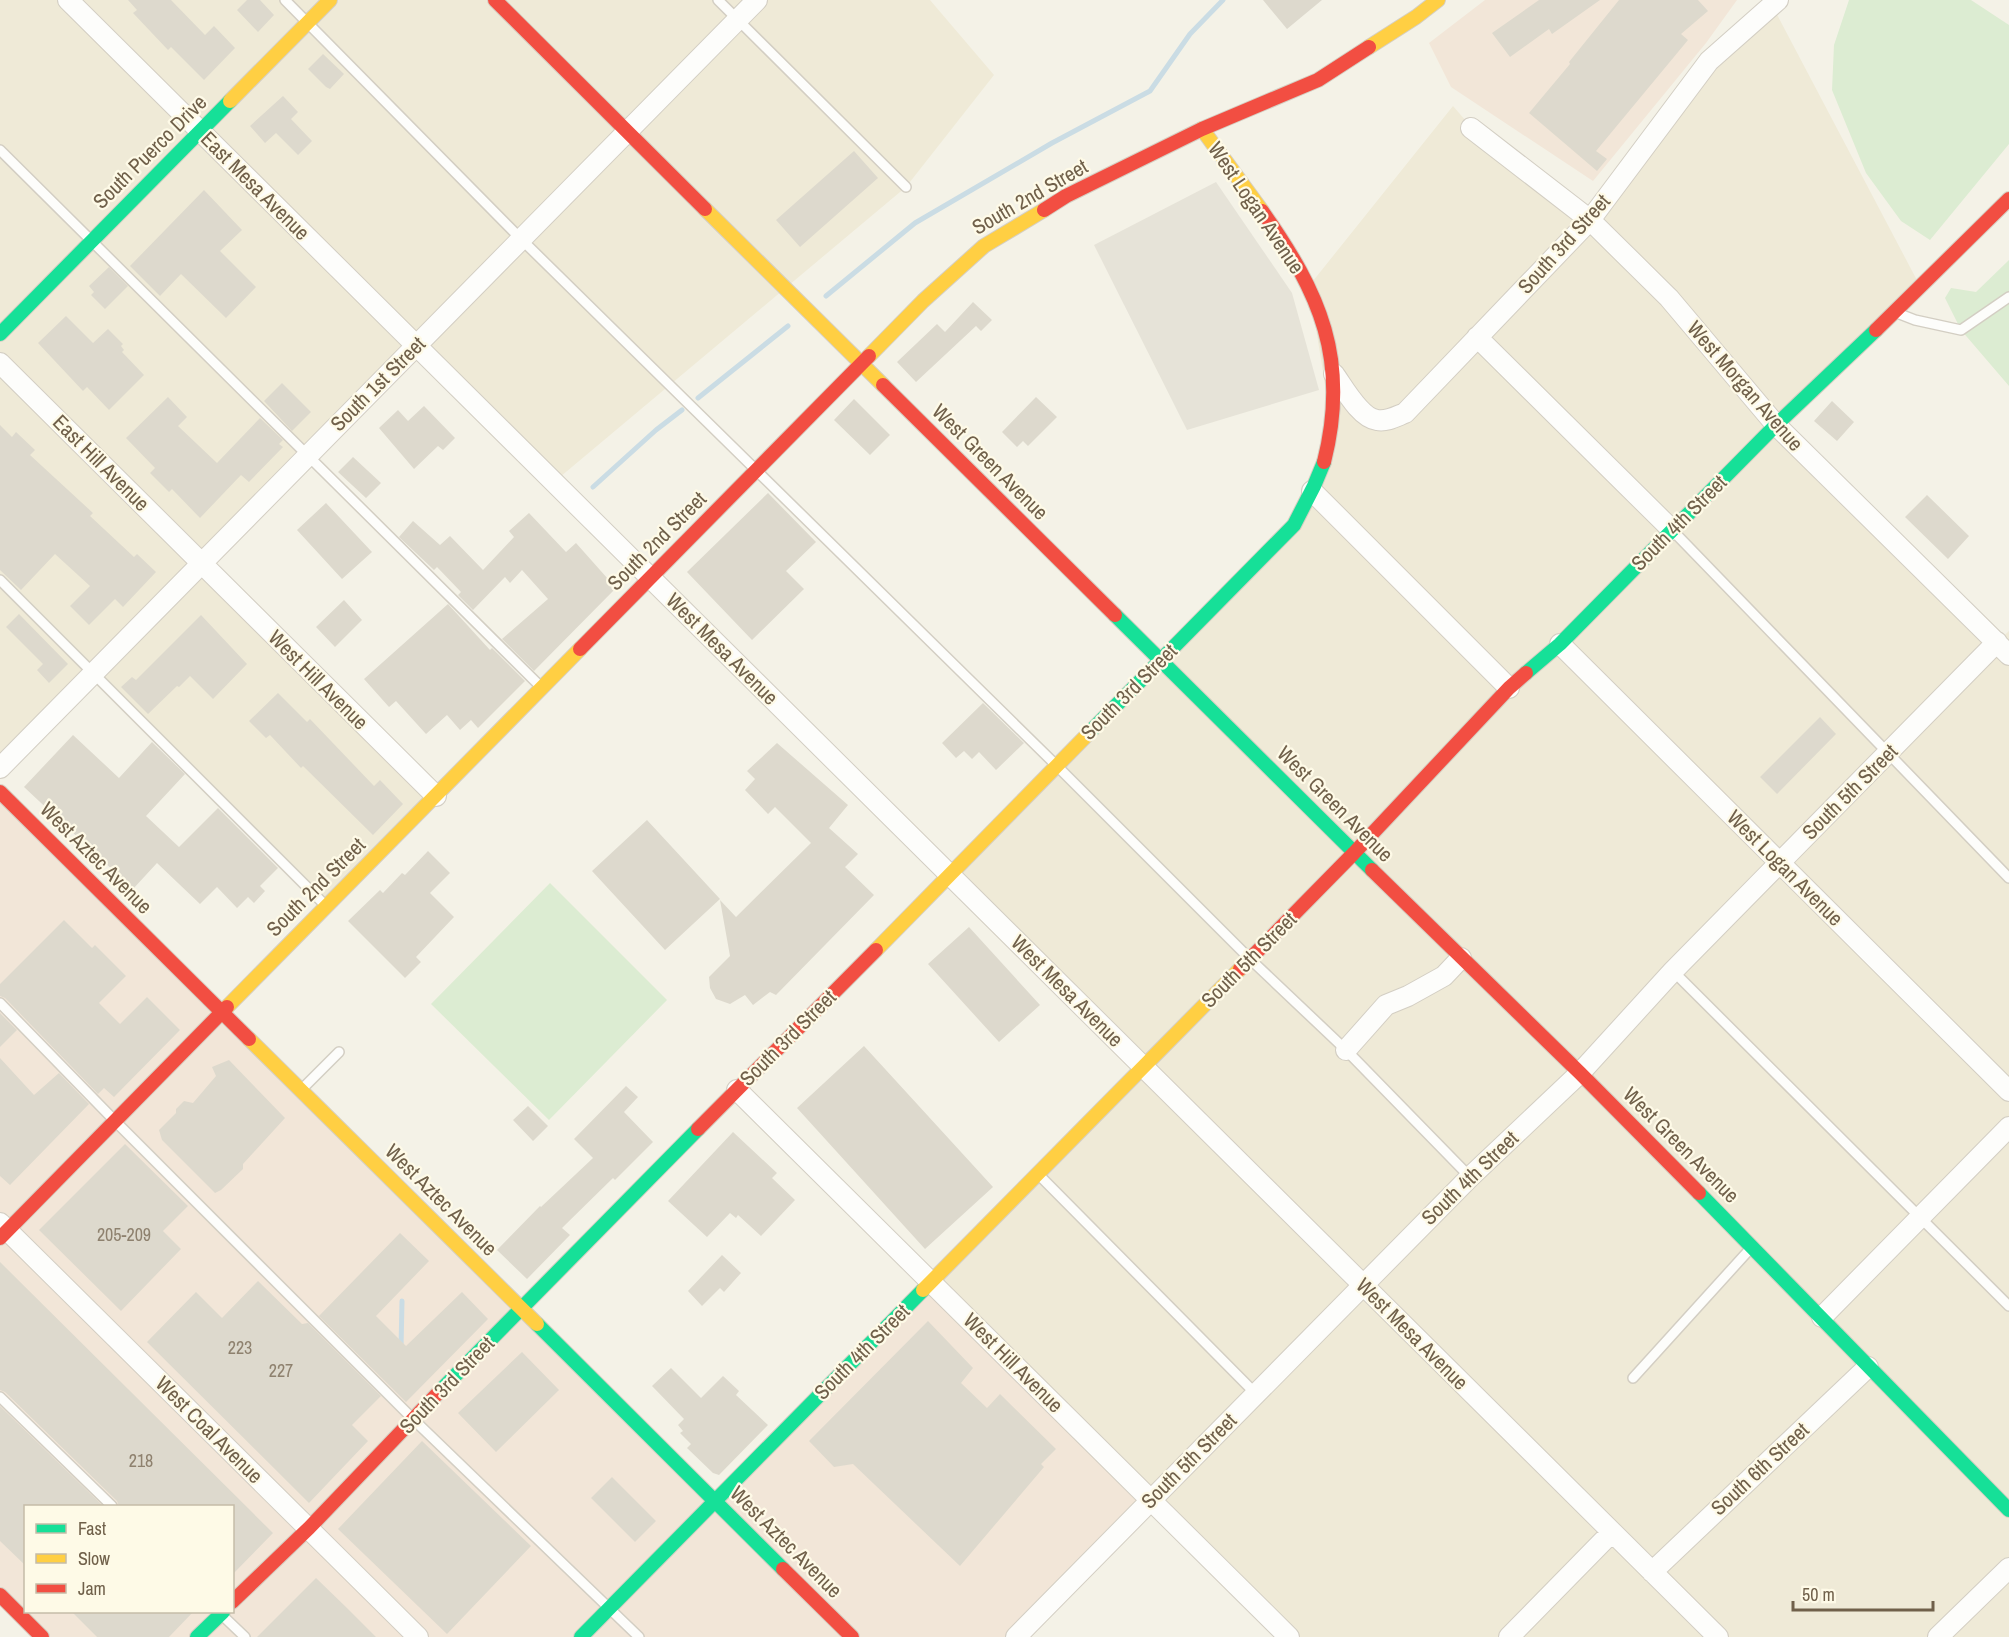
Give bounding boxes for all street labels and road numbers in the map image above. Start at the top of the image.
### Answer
street label: South Puerco Drive [86,88,213,215]
street label: East Mesa Avenue [194,125,316,247]
street label: West Logan Avenue [1201,136,1311,279]
street label: South 2nd Street [967,152,1093,241]
street label: South 3rd Street [1511,187,1617,300]
street label: West Morgan Avenue [1681,314,1810,457]
street label: South 1st Street [324,330,432,438]
street label: West Green Avenue [926,397,1055,526]
street label: East Hill Avenue [47,408,156,517]
street label: South 4th Street [1624,468,1733,577]
street label: South 2nd Street [601,485,713,597]
street label: West Mesa Avenue [660,586,785,711]
street label: West Hill Avenue [262,623,375,736]
street label: South 3rd Street [1074,637,1183,746]
street label: South 5th Street [1795,737,1904,846]
street label: West Green Avenue [1271,739,1400,868]
street label: West Aztec Avenue [34,795,159,920]
street label: West Logan Avenue [1721,803,1850,932]
street label: South 2nd Street [260,831,372,943]
street label: South 5th Street [1194,905,1303,1014]
street label: West Mesa Avenue [1005,928,1130,1053]
street label: South 3rd Street [733,983,842,1092]
street label: West Green Avenue [1617,1080,1746,1209]
street label: South 4th Street [1415,1124,1525,1231]
street label: West Aztec Avenue [379,1137,504,1262]
street label: West Mesa Avenue [1350,1271,1475,1396]
street label: South 4th Street [807,1297,916,1406]
street label: West Hill Avenue [957,1306,1070,1419]
street label: South 3rd Street [393,1329,501,1440]
street label: West Coal Avenue [149,1370,269,1490]
street label: South 5th Street [1134,1406,1243,1515]
street label: South 6th Street [1704,1415,1815,1522]
street label: West Aztec Avenue [724,1479,849,1604]

